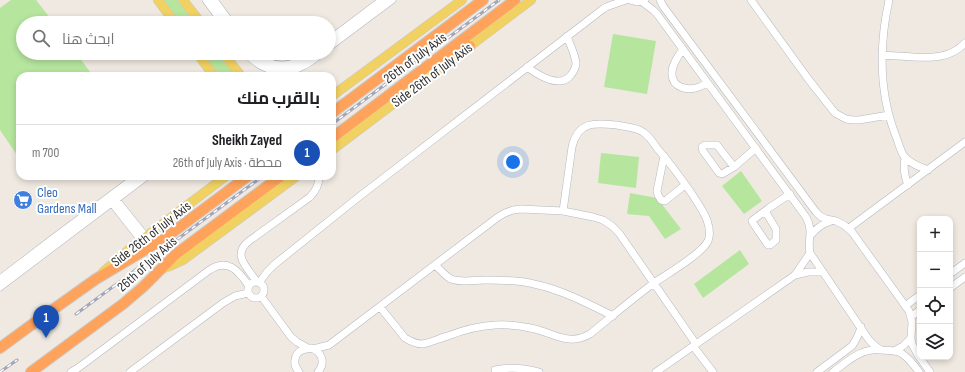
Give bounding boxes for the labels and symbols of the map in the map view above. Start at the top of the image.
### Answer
street label: 26th of July Axis [380,29,450,87]
street label: Side 26th of July Axis [388,39,476,111]
your location [503,152,523,172]
place label: Cleo Gardens Mall [37,184,97,217]
supermarket icon: Cleo Gardens Mall [12,189,34,211]
street label: Side 26th of July Axis [108,198,194,270]
street label: 26th of July Axis [114,233,180,295]
pin: 1 [33,305,59,338]

